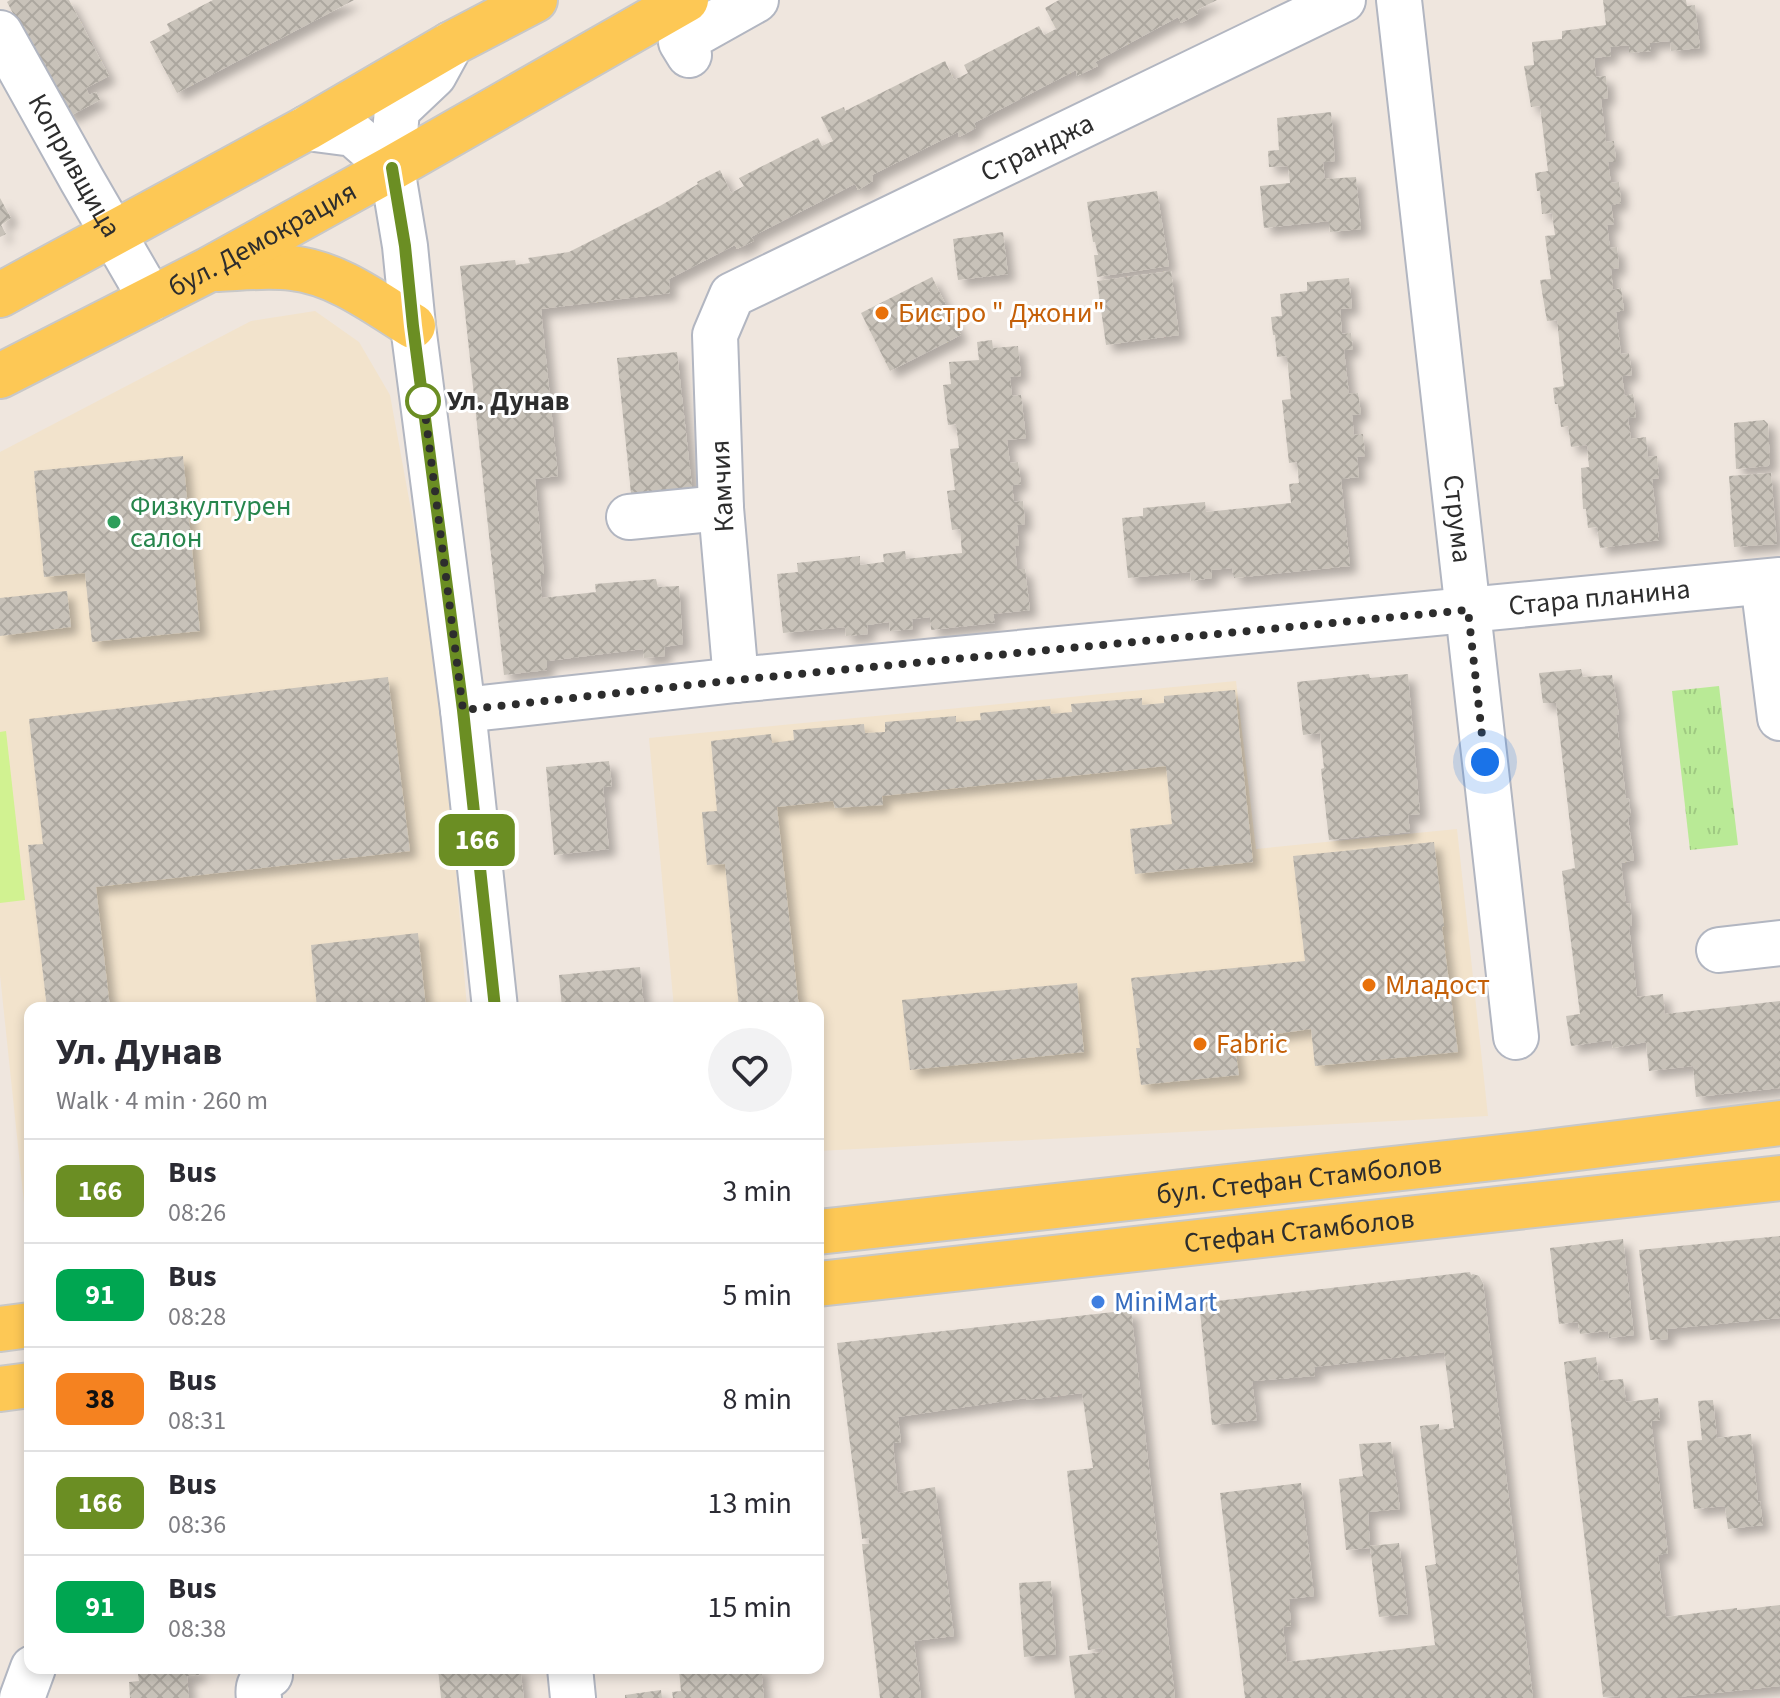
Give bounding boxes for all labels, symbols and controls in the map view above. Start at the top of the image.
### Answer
street label: Копривщица [18,86,131,245]
street label: Странджа [974,103,1100,192]
street label: бул. Демокрация [161,171,364,307]
place label: Бистро " Джони" [898,293,1105,333]
marker: Бистро " Джони" [873,304,891,322]
place label: Ул. Дунав [447,381,570,421]
marker: Ул. Дунав [406,384,440,418]
street label: Камчия [700,439,744,533]
street label: Струма [1433,472,1482,565]
place label: Физкултурен салон [130,486,291,558]
marker: Физкултурен салон [105,513,123,531]
street label: Стара планина [1507,569,1692,626]
your location [1465,742,1505,782]
line badge: 166 [431,814,523,866]
text: 166 [455,820,499,860]
place label: Младост [1385,965,1490,1005]
marker: Младост [1360,976,1378,994]
place label: Fabric [1216,1024,1288,1064]
text: Ул. Дунав [56,1025,222,1079]
button: heart [708,1028,792,1112]
marker: Fabric [1191,1035,1209,1053]
text: Walk · 4 min · 260 m [56,1082,268,1119]
street label: бул. Стефан Стамболов [1154,1144,1444,1215]
text: Bus [168,1151,216,1194]
text: 3 min [722,1170,792,1213]
text: 166 [78,1171,122,1211]
text: 08:26 [168,1194,226,1231]
street label: Стефан Стамболов [1182,1198,1416,1264]
text: Bus [168,1255,216,1298]
text: 5 min [722,1274,792,1317]
text: 91 [85,1275,115,1315]
place label: MiniMart [1114,1282,1218,1322]
marker: MiniMart [1089,1293,1107,1311]
text: 08:28 [168,1298,226,1335]
text: Bus [168,1359,216,1402]
text: 8 min [722,1378,792,1421]
text: 38 [85,1379,115,1419]
text: 08:31 [168,1402,226,1439]
text: Bus [168,1463,216,1506]
text: 13 min [708,1482,792,1525]
text: 166 [78,1483,122,1523]
text: 08:36 [168,1506,226,1543]
text: Bus [168,1567,216,1610]
text: 15 min [708,1586,792,1629]
text: 91 [85,1587,115,1627]
text: 08:38 [168,1610,226,1647]

